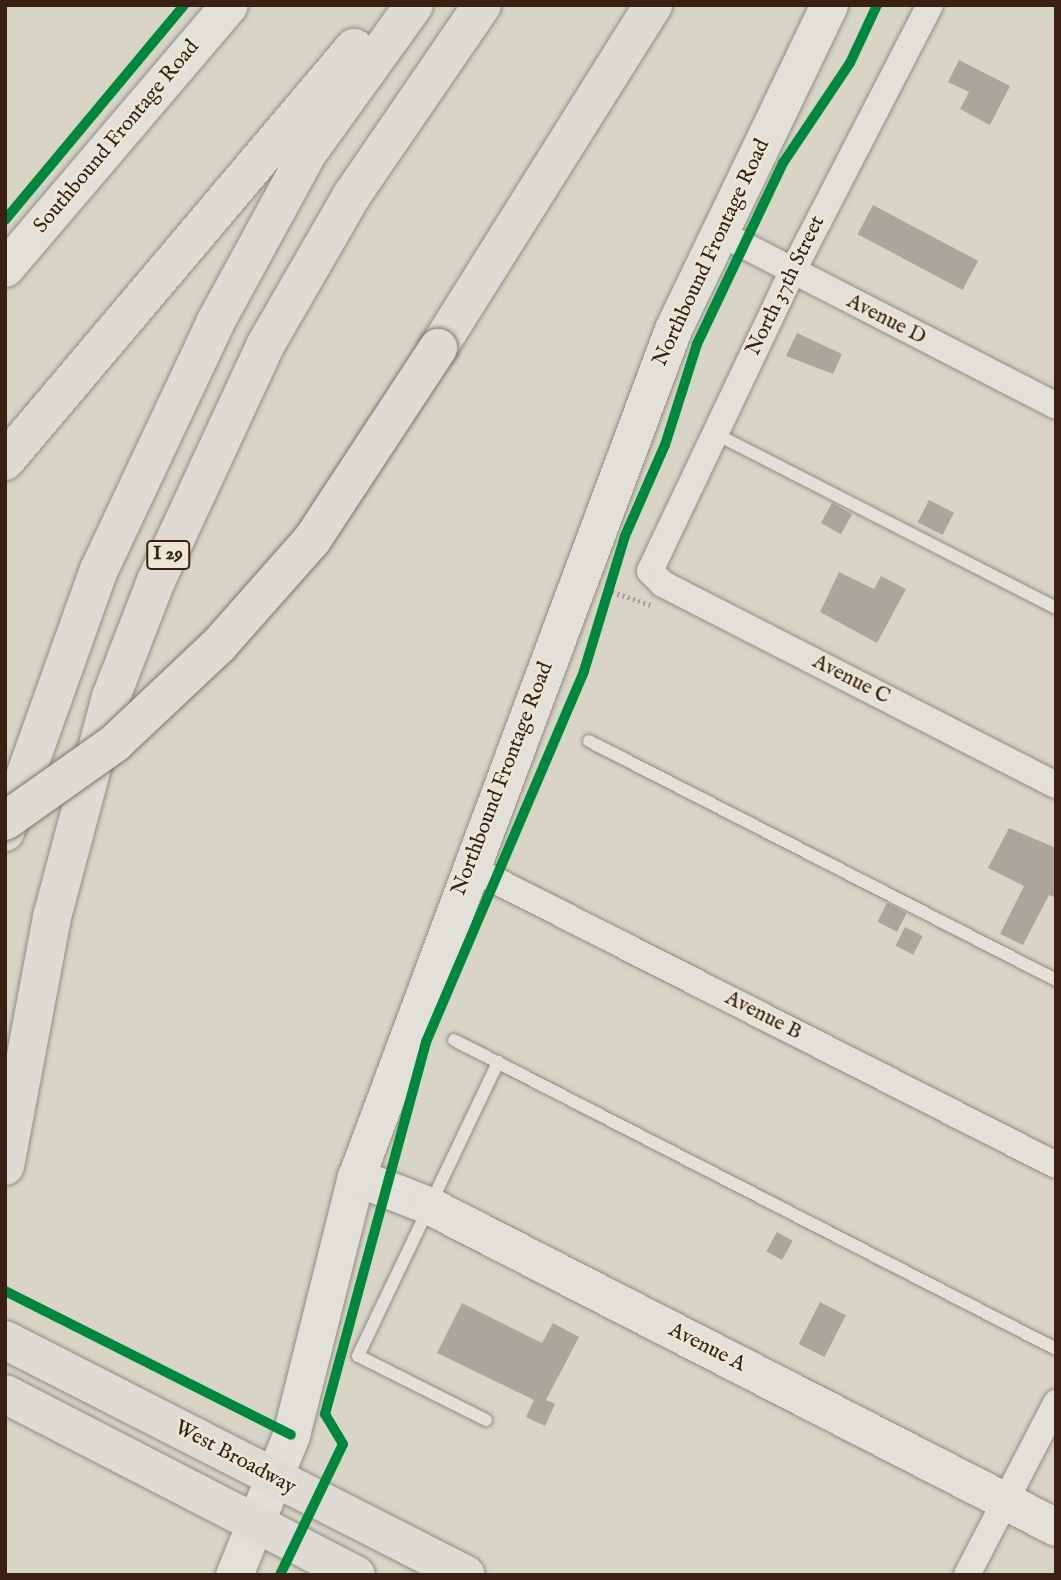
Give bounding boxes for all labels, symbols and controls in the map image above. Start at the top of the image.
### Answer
street label: Southbound Frontage Road [29,35,205,239]
street label: Northbound Frontage Road [648,135,776,371]
street label: North 37th Street [741,212,831,360]
street label: Avenue D [842,289,930,351]
road number: I 29 [145,540,191,570]
street label: Avenue C [808,650,894,710]
street label: Northbound Frontage Road [447,659,559,899]
street label: Avenue B [720,986,806,1046]
street label: Avenue A [664,1318,750,1378]
street label: West Broadway [170,1415,300,1501]

